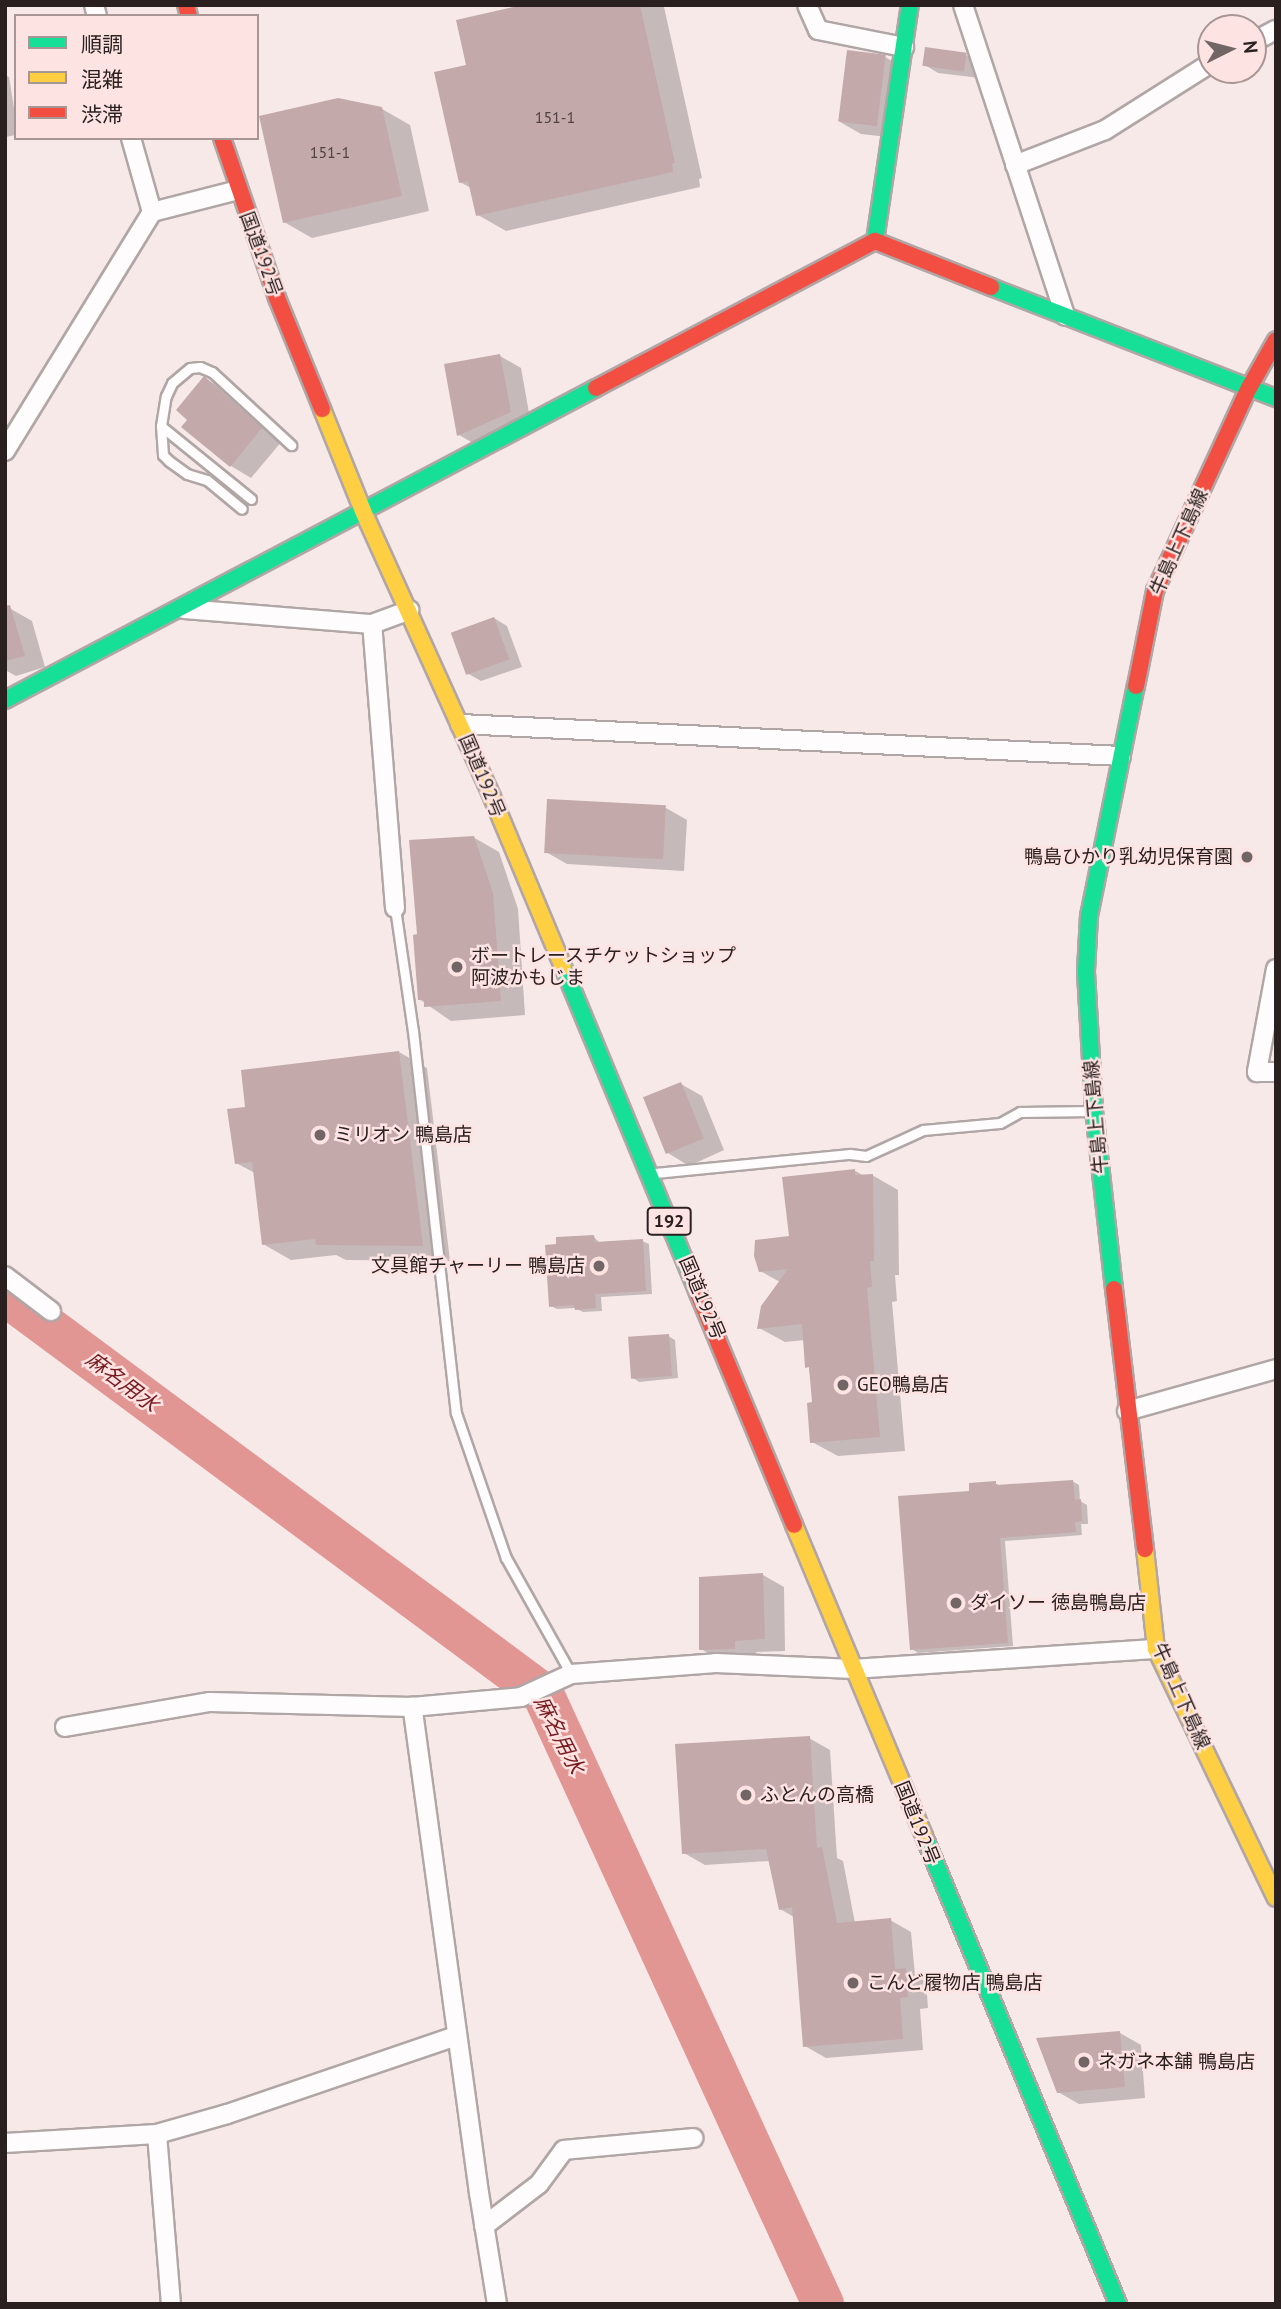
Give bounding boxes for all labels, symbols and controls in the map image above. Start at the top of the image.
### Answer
legend [14,14,259,140]
north arrow [1197,14,1267,84]
text: 順調 [81,31,123,58]
text: N [1238,40,1263,54]
text: 混雑 [81,66,123,93]
text: 渋滞 [81,101,123,128]
house number: 151-1 [535,107,575,127]
house number: 151-1 [310,142,350,162]
street label: 国道192号 [235,209,287,299]
street label: 牛島上下島線 [1145,485,1213,599]
street label: 国道192号 [454,731,510,821]
place label: 鴨島ひかり乳幼児保育園 [1024,846,1233,868]
marker: 鴨島ひかり乳幼児保育園 [1239,849,1255,865]
place label: ボートレースチケットショップ 阿波かもじま [471,945,737,989]
marker: ボートレースチケットショップ 阿波かもじま [449,959,465,975]
street label: 牛島上下島線 [1080,1059,1112,1175]
place label: ミリオン 鴨島店 [334,1124,472,1146]
marker: ミリオン 鴨島店 [312,1127,328,1143]
road number: 192 [646,1206,692,1236]
street label: 国道192号 [674,1253,730,1343]
place label: 文具館チャーリー 鴨島店 [371,1255,585,1277]
marker: 文具館チャーリー 鴨島店 [591,1258,607,1274]
water label: 麻名用水 [81,1347,163,1417]
place label: GEO鴨島店 [857,1374,949,1396]
marker: GEO鴨島店 [835,1377,851,1393]
place label: ダイソー 徳島鴨島店 [970,1592,1146,1614]
marker: ダイソー 徳島鴨島店 [948,1595,964,1611]
street label: 牛島上下島線 [1147,1639,1215,1753]
water label: 麻名用水 [529,1692,589,1778]
street label: 国道192号 [890,1778,944,1868]
place label: ふとんの高橋 [760,1784,874,1806]
marker: ふとんの高橋 [738,1787,754,1803]
place label: こんど履物店 鴨島店 [867,1972,1043,1994]
marker: こんど履物店 鴨島店 [845,1975,861,1991]
place label: ネガネ本舗 鴨島店 [1098,2051,1255,2073]
marker: ネガネ本舗 鴨島店 [1076,2054,1092,2070]

